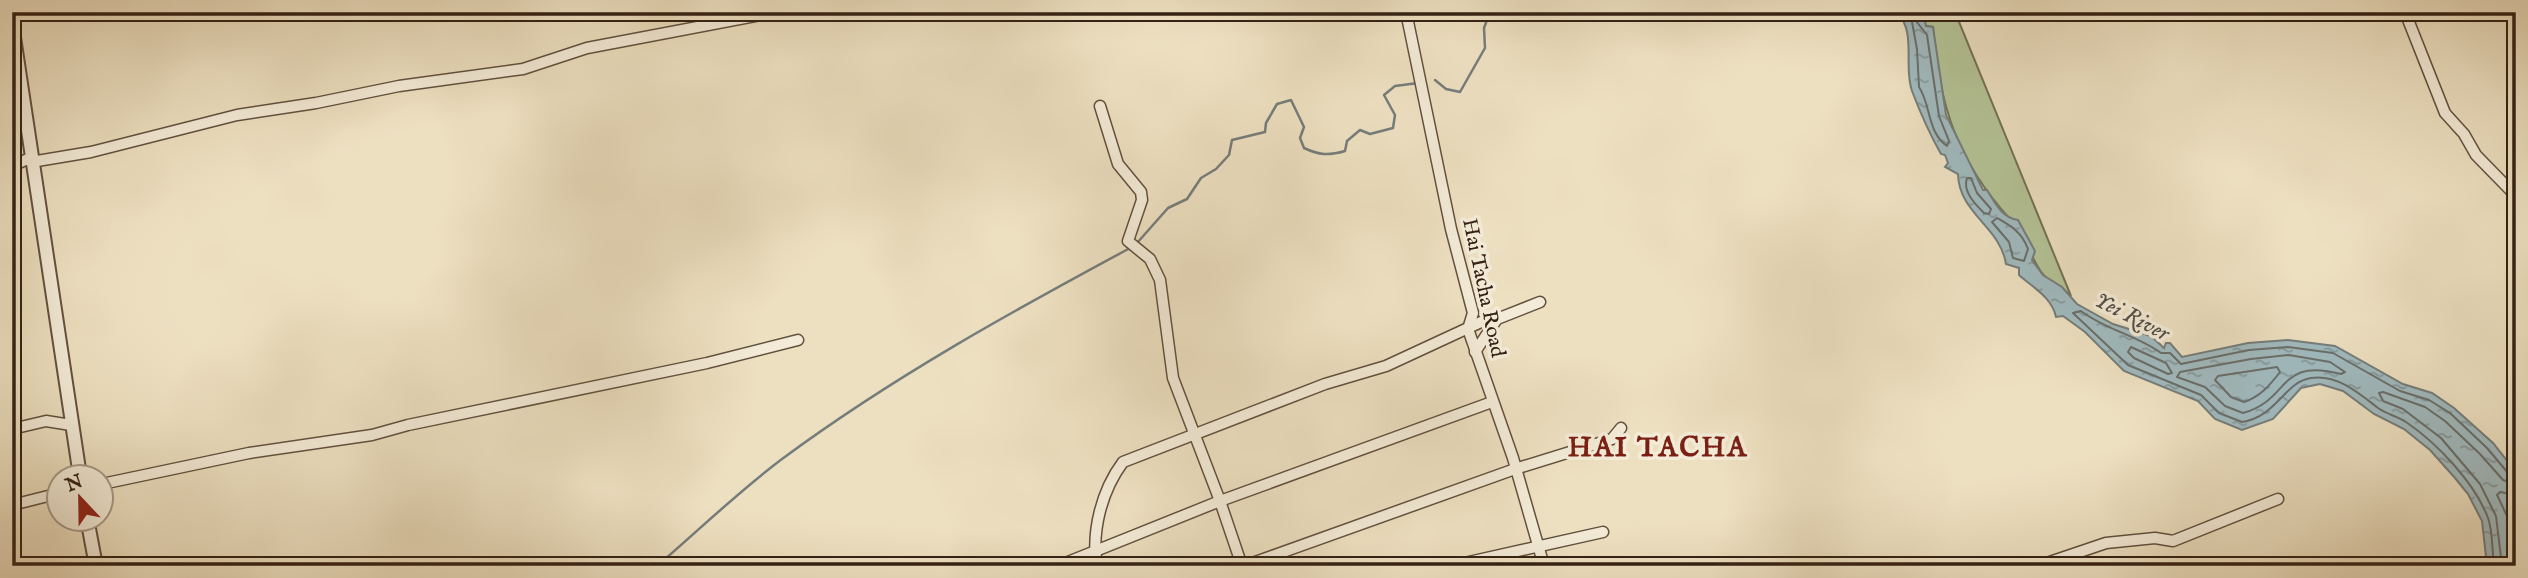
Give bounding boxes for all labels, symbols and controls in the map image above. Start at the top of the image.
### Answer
street label: Hai Tacha Road [1455,216,1511,361]
water label: Yei River [2090,286,2175,349]
district label: HAI TACHA [1568,431,1748,466]
north arrow [46,462,116,532]
text: N [61,470,87,499]

